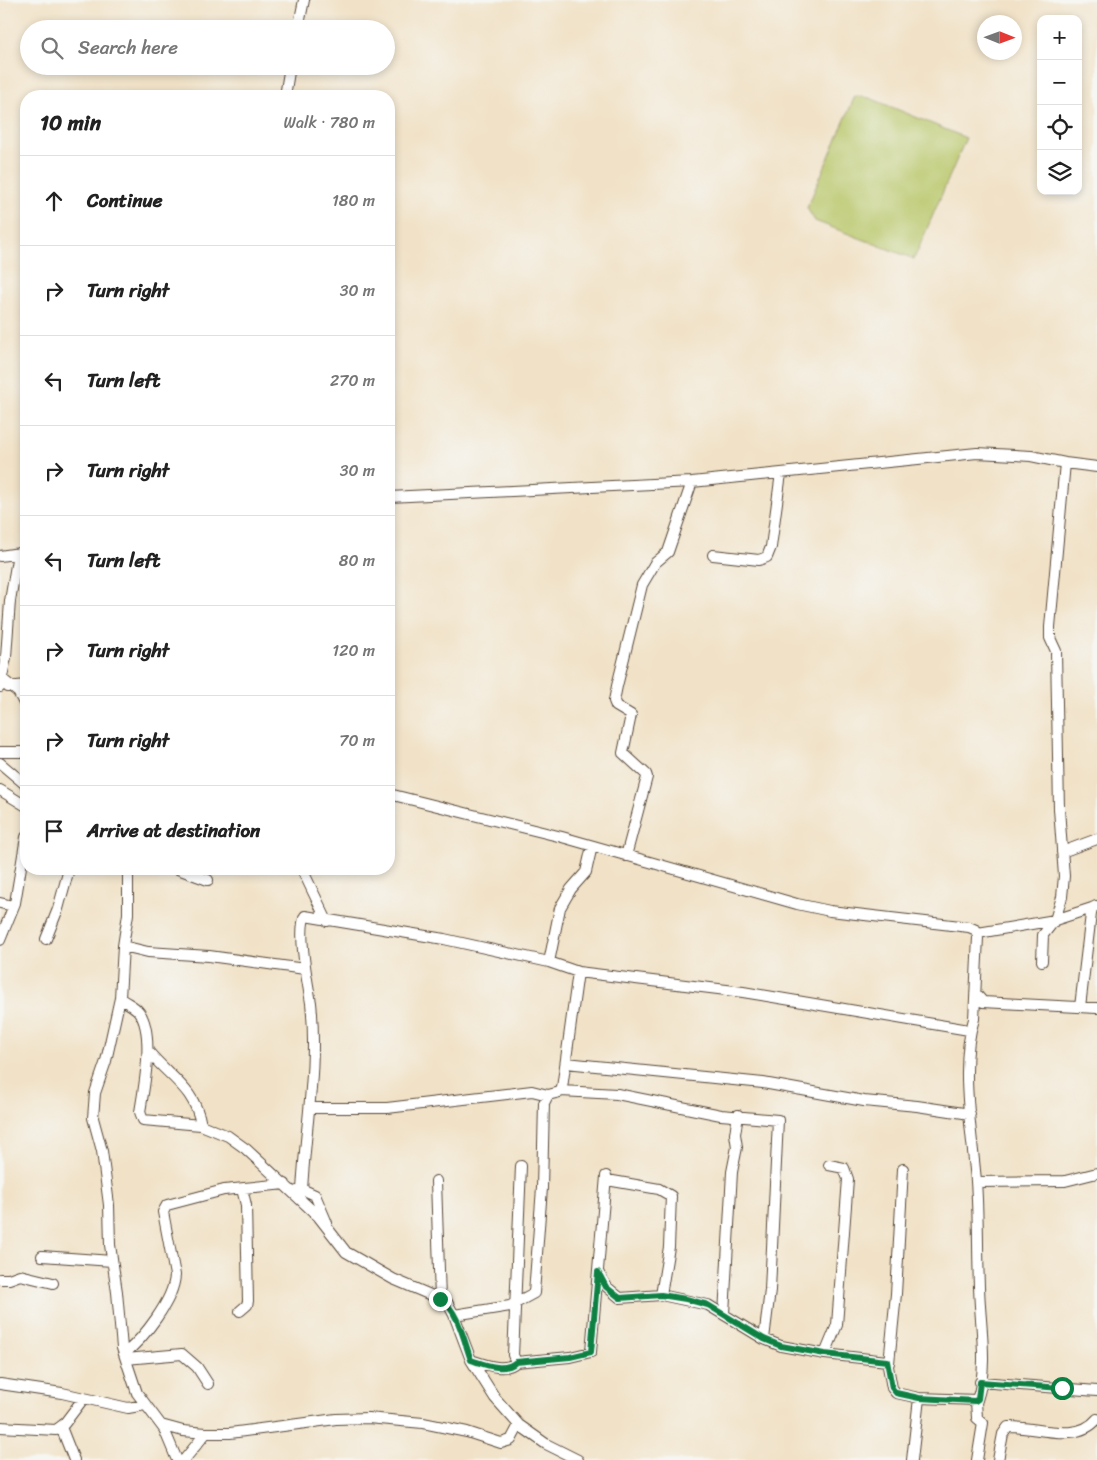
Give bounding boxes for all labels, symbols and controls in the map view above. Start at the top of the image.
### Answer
north arrow [977,15,1022,60]
map controls [1037,15,1082,195]
button: + [1037,15,1082,60]
search box [20,20,395,75]
text: Search here [78,31,178,64]
icon: search [38,34,66,62]
button: − [1037,60,1082,105]
text: 10 min [40,104,101,142]
button: locate [1037,105,1082,150]
text: Walk · 780 m [284,108,375,137]
button: layers [1037,150,1082,195]
text: Continue [87,184,163,217]
text: 180 m [332,186,375,215]
icon: ahead [40,187,68,215]
text: Turn right [87,274,169,307]
text: 30 m [340,276,375,305]
icon: right [40,277,68,305]
text: Turn left [87,364,160,397]
text: 270 m [330,366,375,395]
icon: left [40,367,68,395]
text: Turn right [87,454,169,487]
text: 30 m [340,456,375,485]
icon: right [40,457,68,485]
text: Turn left [87,544,160,577]
text: 80 m [339,546,375,575]
icon: left [40,547,68,575]
text: Turn right [87,634,169,667]
text: 120 m [332,636,375,665]
icon: right [40,637,68,665]
text: Turn right [87,724,169,757]
text: 70 m [339,726,375,755]
icon: right [40,727,68,755]
text: Arrive at destination [87,814,260,847]
icon: arrive [40,817,68,845]
route end [429,1288,452,1311]
route start [1051,1377,1074,1400]

